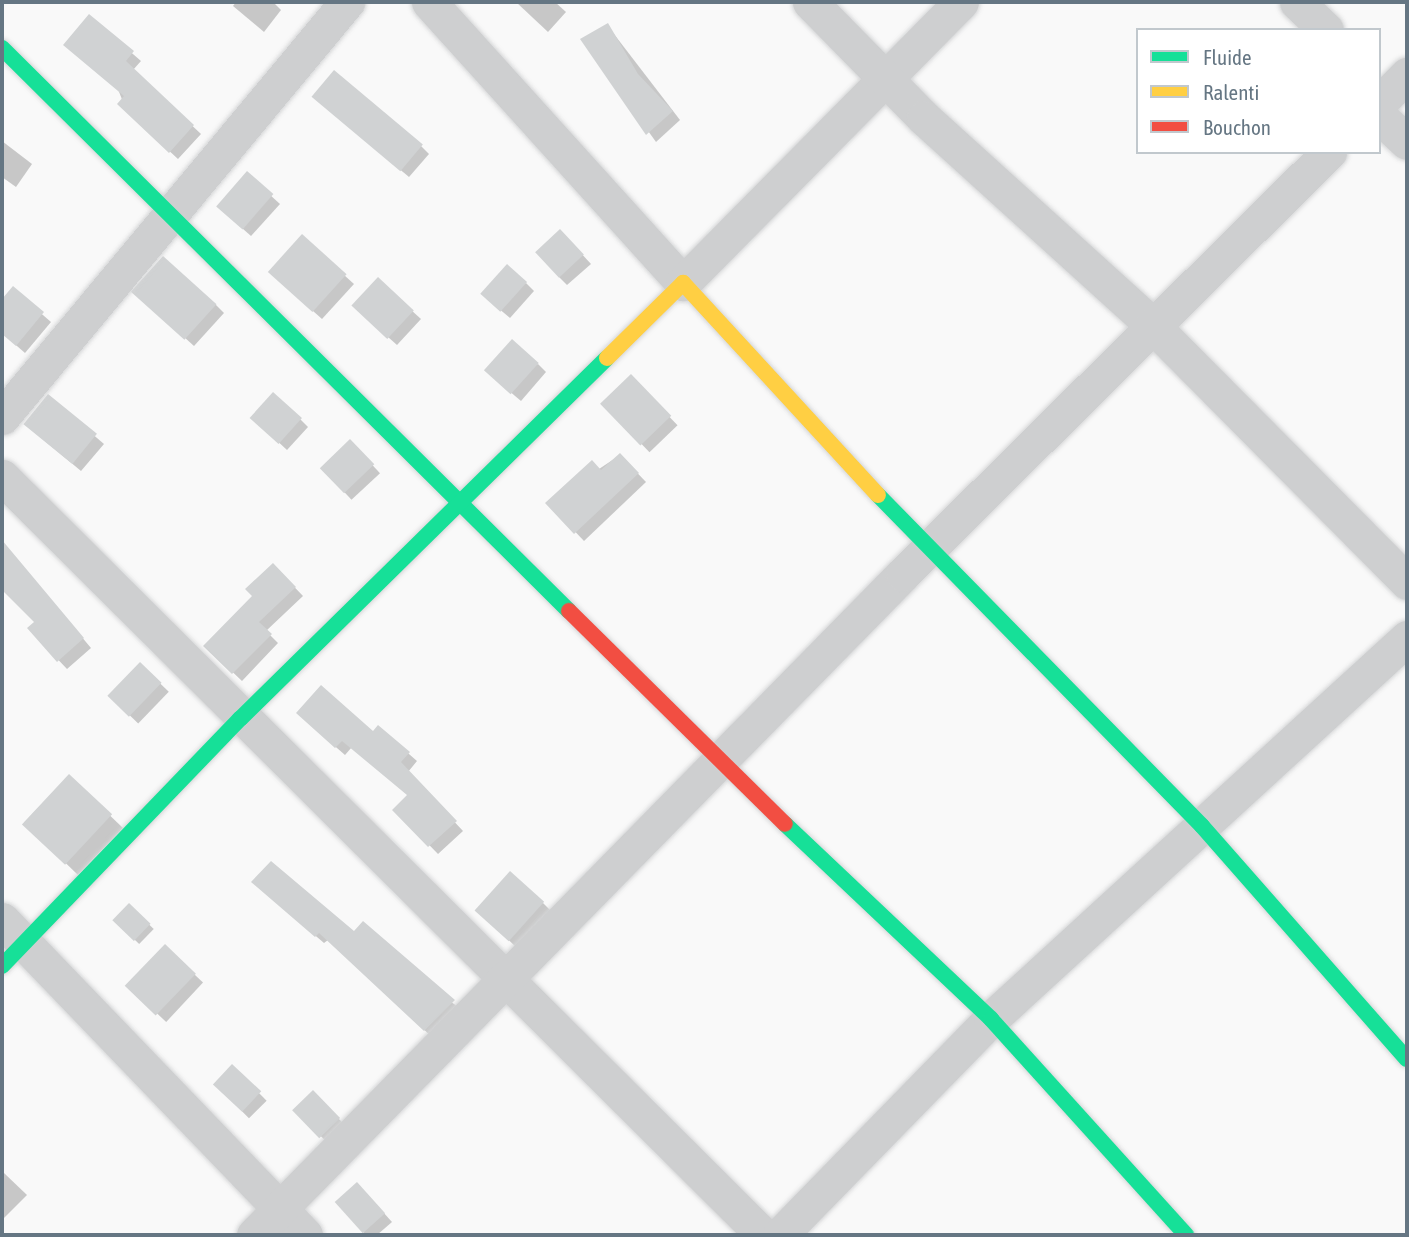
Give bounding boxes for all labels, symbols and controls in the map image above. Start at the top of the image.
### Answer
legend [1136,28,1381,154]
text: Fluide [1203,45,1252,69]
text: Ralenti [1203,80,1259,104]
text: Bouchon [1203,115,1271,139]

